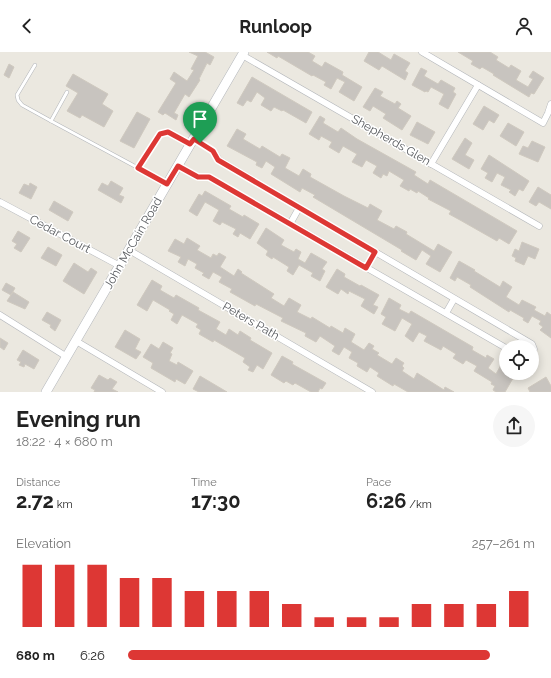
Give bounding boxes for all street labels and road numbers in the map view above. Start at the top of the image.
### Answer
street label: Shepherds Glen [349,112,433,168]
street label: John McCain Road [101,195,165,291]
street label: Cedar Court [27,212,93,256]
street label: Peters Path [220,299,282,343]

